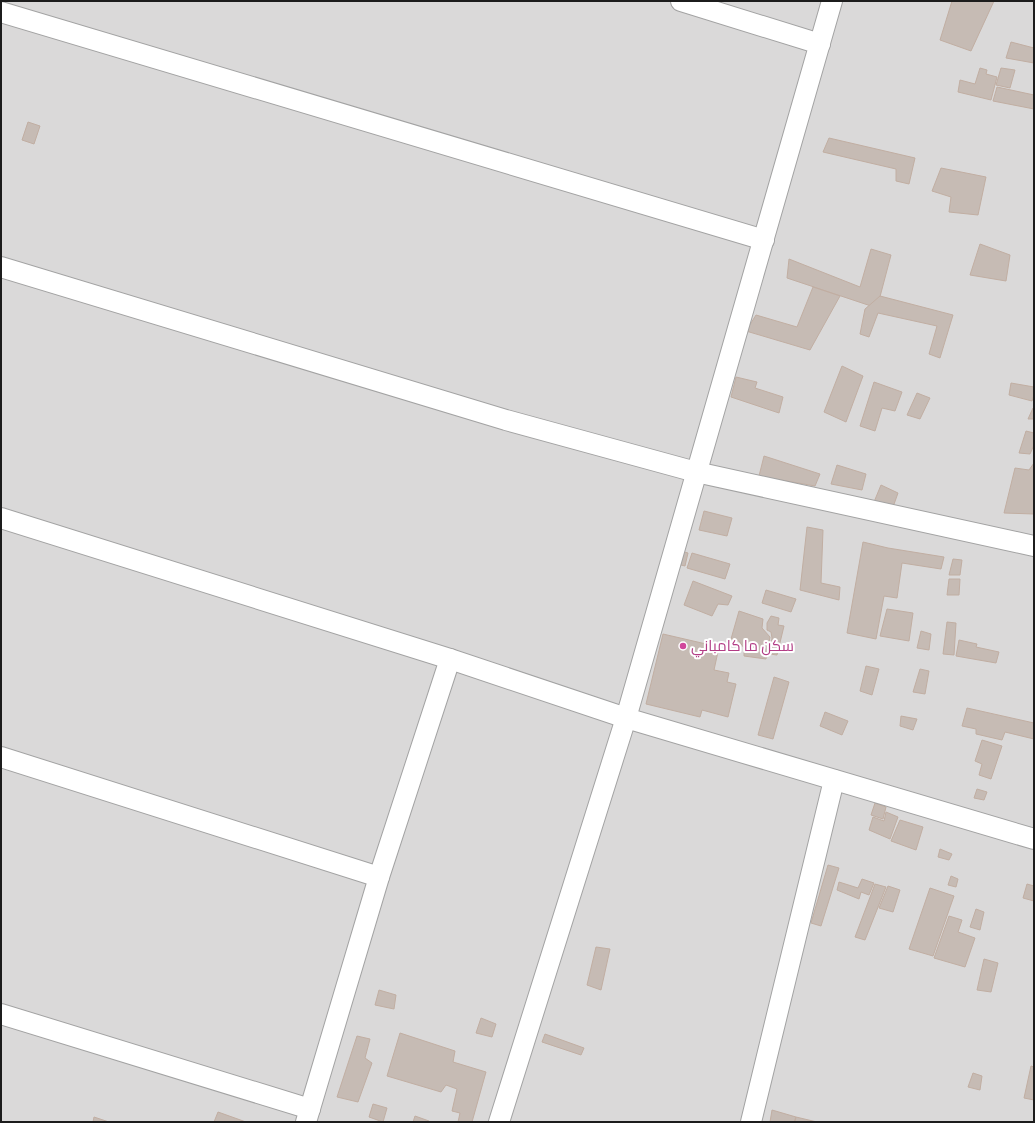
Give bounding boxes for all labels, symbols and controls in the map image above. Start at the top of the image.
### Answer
place label: سكن ما كامباني [691,637,794,658]
marker: سكن ما كامباني [678,641,688,651]

